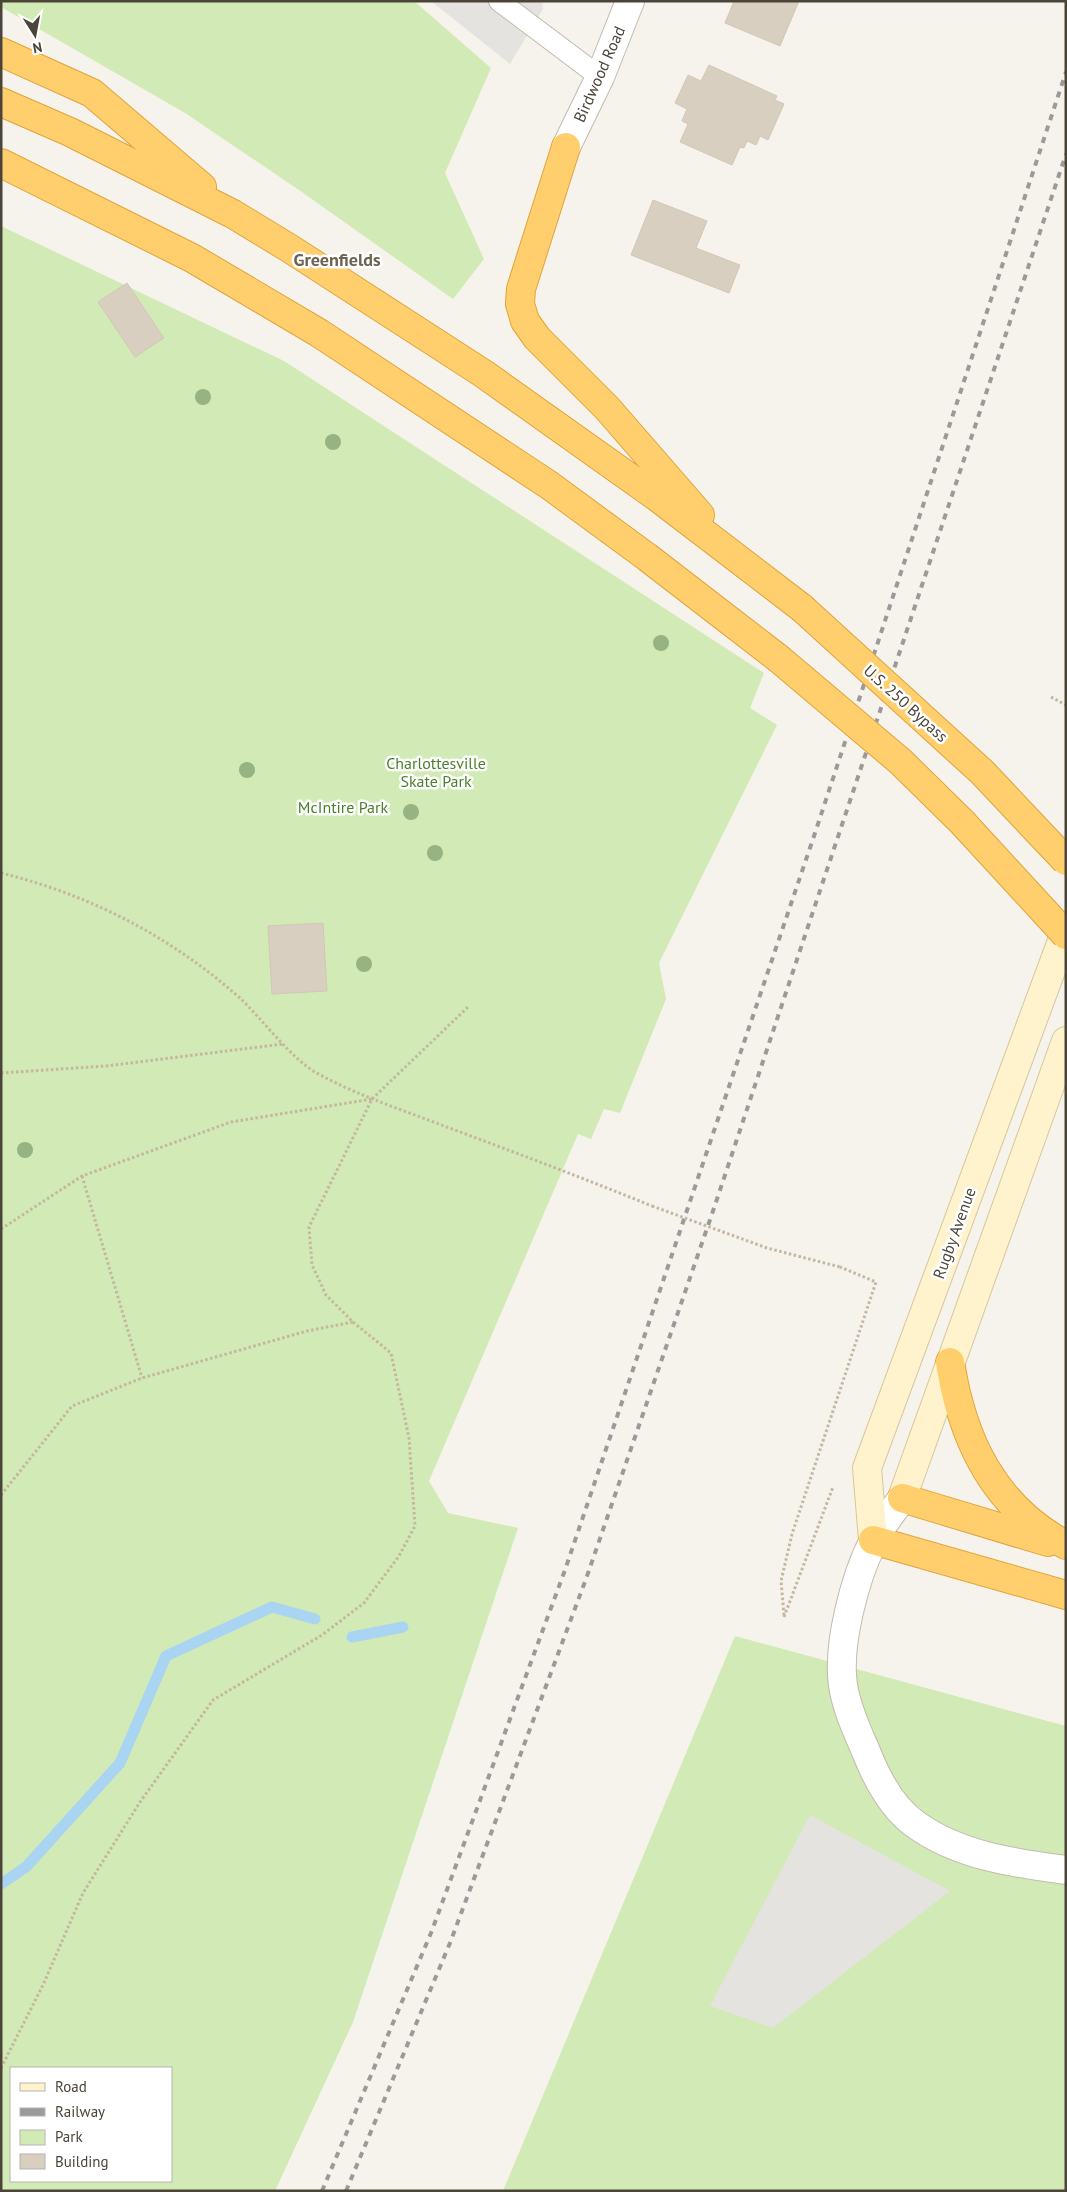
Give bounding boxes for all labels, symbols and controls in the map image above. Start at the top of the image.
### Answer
north arrow [10,10,60,60]
street label: Birdwood Road [569,23,629,125]
text: N [31,38,44,57]
district label: Greenfields [294,248,381,271]
street label: U.S. 250 Bypass [860,660,952,746]
park label: Charlottesville Skate Park [386,753,486,791]
park label: McIntire Park [298,797,388,817]
street label: Rugby Avenue [928,1185,980,1281]
legend [10,2067,172,2182]
text: Road [55,2077,87,2096]
text: Railway [55,2102,105,2121]
text: Park [55,2127,83,2146]
text: Building [55,2152,109,2171]

